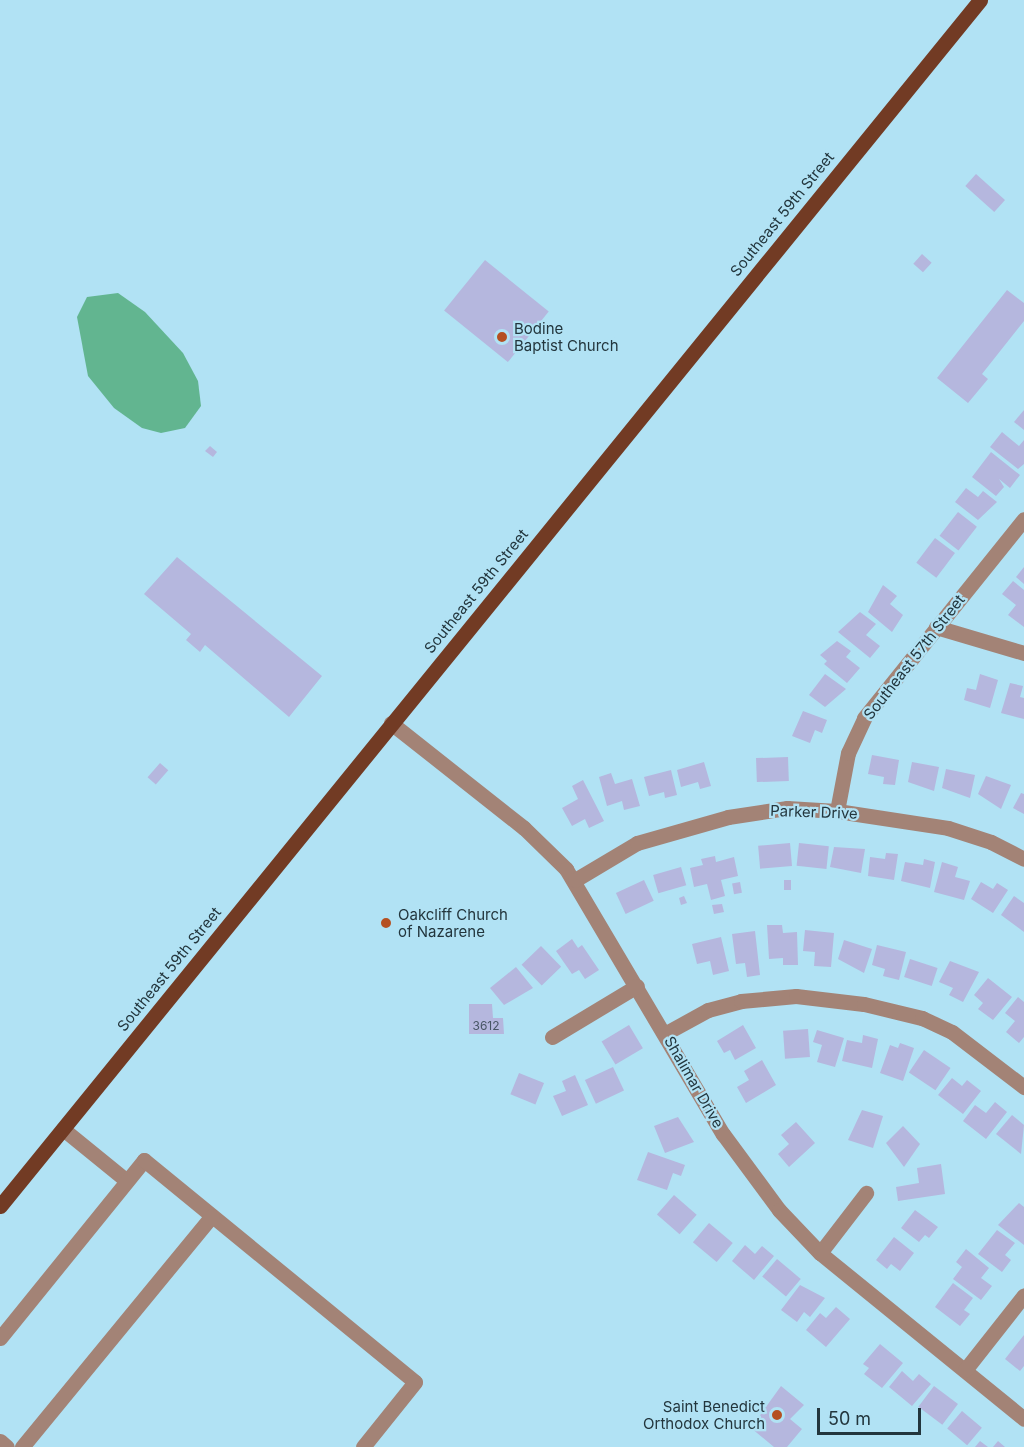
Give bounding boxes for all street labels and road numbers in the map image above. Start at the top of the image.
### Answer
street label: Southeast 59th Street [726,148,838,280]
street label: Southeast 59th Street [420,525,532,657]
street label: Southeast 57th Street [860,591,968,723]
street label: Parker Drive [770,801,858,823]
street label: Southeast 59th Street [113,903,225,1035]
street label: Shalimar Drive [660,1033,728,1131]

